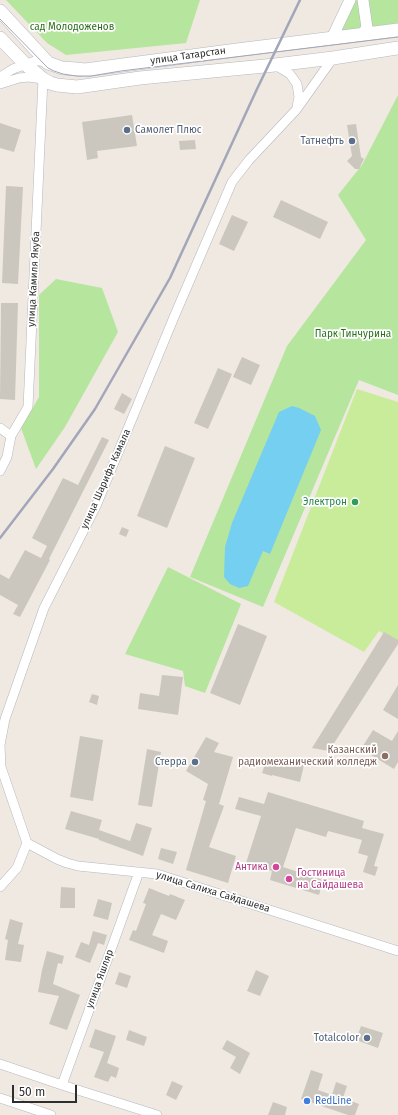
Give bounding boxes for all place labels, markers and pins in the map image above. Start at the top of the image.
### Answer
place label: Самолет Плюс [135,124,202,136]
marker: Самолет Плюс [122,125,132,135]
place label: Татнефть [301,135,344,147]
marker: Татнефть [347,136,357,146]
place label: Электрон [303,496,347,508]
marker: Электрон [350,497,360,507]
place label: Казанский радиомеханический колледж [238,744,377,768]
marker: Казанский радиомеханический колледж [380,751,390,761]
place label: Стерра [155,756,187,768]
marker: Стерра [190,757,200,767]
place label: Антика [235,861,268,873]
marker: Антика [271,862,281,872]
place label: Гостиница на Сайдашева [297,867,363,890]
marker: Гостиница на Сайдашева [284,874,294,884]
place label: Totalcolor [314,1032,359,1044]
marker: Totalcolor [362,1033,372,1043]
place label: RedLine [315,1095,351,1107]
marker: RedLine [302,1096,312,1106]

